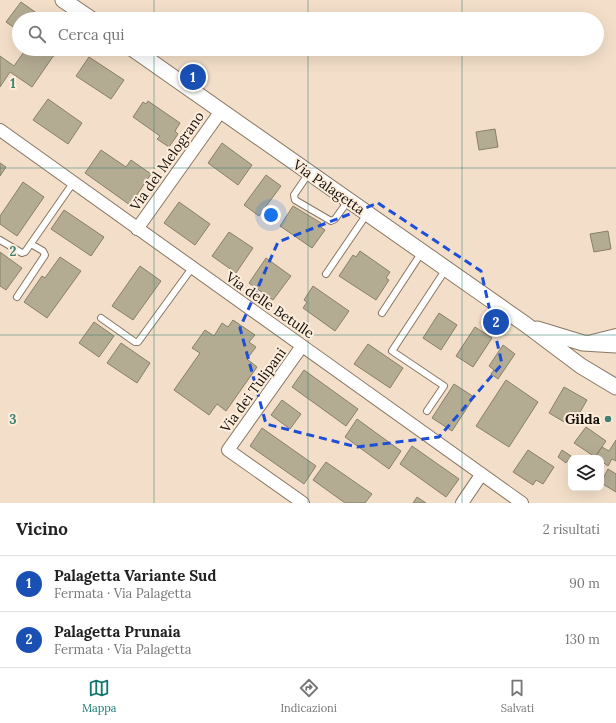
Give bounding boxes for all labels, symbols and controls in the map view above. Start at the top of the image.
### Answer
search box [12,12,604,56]
icon: search [26,23,48,45]
text: Cerca qui [58,25,124,44]
pin: 1 [180,62,206,92]
text: 1 [10,75,16,92]
street label: Via del Melograno [125,108,208,215]
street label: Via Palagetta [289,155,368,218]
your location [261,205,281,225]
text: 2 [10,243,17,260]
street label: Via delle Betulle [222,267,318,342]
pin: 2 [483,307,509,337]
street label: Via dei Tulipani [216,344,290,437]
place label: Gilda [565,410,601,428]
text: 3 [9,411,17,428]
marker: Gilda [603,414,613,424]
map controls [568,455,604,491]
button: layers [568,455,604,491]
text: Vicino [16,518,68,540]
text: 2 risultati [543,521,600,538]
text: Palagetta Variante Sud [54,566,216,585]
text: 1 [26,575,32,592]
text: 90 m [569,575,600,592]
text: Fermata · Via Palagetta [54,585,191,602]
text: Palagetta Prunaia [54,622,181,641]
text: 2 [26,631,32,648]
text: 130 m [565,631,600,648]
text: Fermata · Via Palagetta [54,641,191,658]
tab: Mappa [82,677,117,715]
tab: Indicazioni [280,677,337,715]
tab: Salvati [501,677,534,715]

